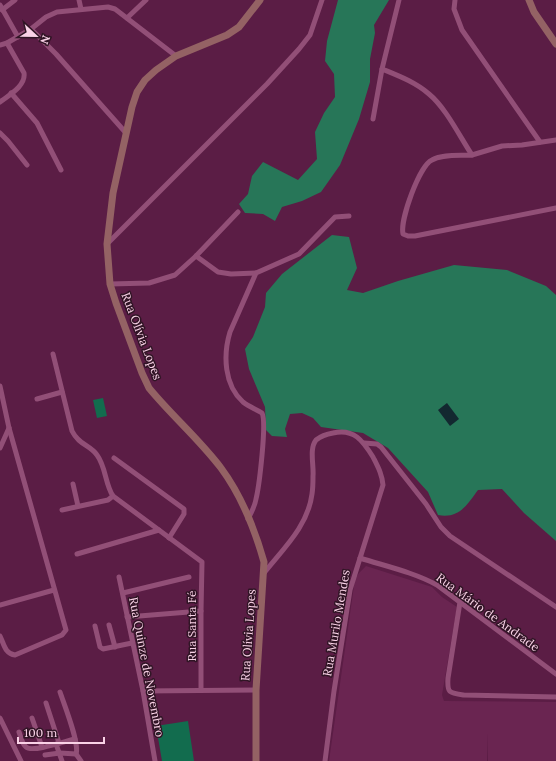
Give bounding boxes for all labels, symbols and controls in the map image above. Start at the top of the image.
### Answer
north arrow [16,16,56,56]
text: N [37,33,53,47]
street label: Rua Olívia Lopes [118,290,166,382]
street label: Rua Murilo Mendes [319,568,353,678]
street label: Rua Mário de Andrade [434,570,543,655]
street label: Rua Olívia Lopes [237,588,259,682]
street label: Rua Santa Fé [184,590,199,662]
street label: Rua Quinze de Novembro [126,596,168,738]
scale bar [18,719,104,745]
text: 100 m [24,725,57,740]

